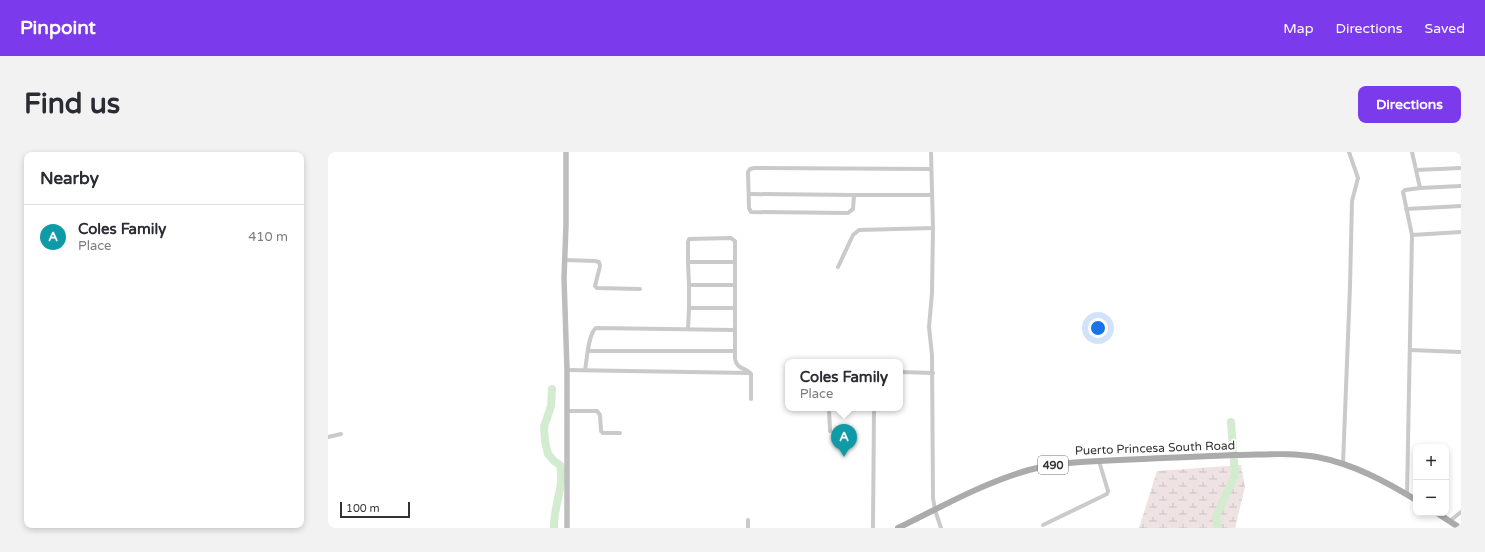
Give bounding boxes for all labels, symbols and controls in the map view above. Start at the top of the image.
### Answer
text: Pinpoint [20,17,96,39]
text: Map [1283,20,1314,37]
text: Directions [1336,20,1403,37]
text: Saved [1425,20,1465,37]
button: Directions [1358,86,1461,123]
text: Find us [24,87,120,121]
text: Nearby [40,168,99,189]
text: Coles Family [78,220,166,238]
text: A [48,229,58,245]
text: 410 m [248,229,288,245]
text: Place [78,238,111,254]
your location [1088,318,1108,338]
popup [785,359,903,411]
text: Coles Family [800,368,888,386]
text: Place [800,386,833,402]
pin: A [831,424,857,457]
street label: Puerto Princesa South Road [1075,438,1235,458]
map controls [1413,444,1449,516]
button: + [1413,444,1449,480]
road number: 490 [1038,456,1068,474]
button: − [1413,480,1449,516]
scale bar [340,500,410,519]
text: 100 m [346,502,380,515]

